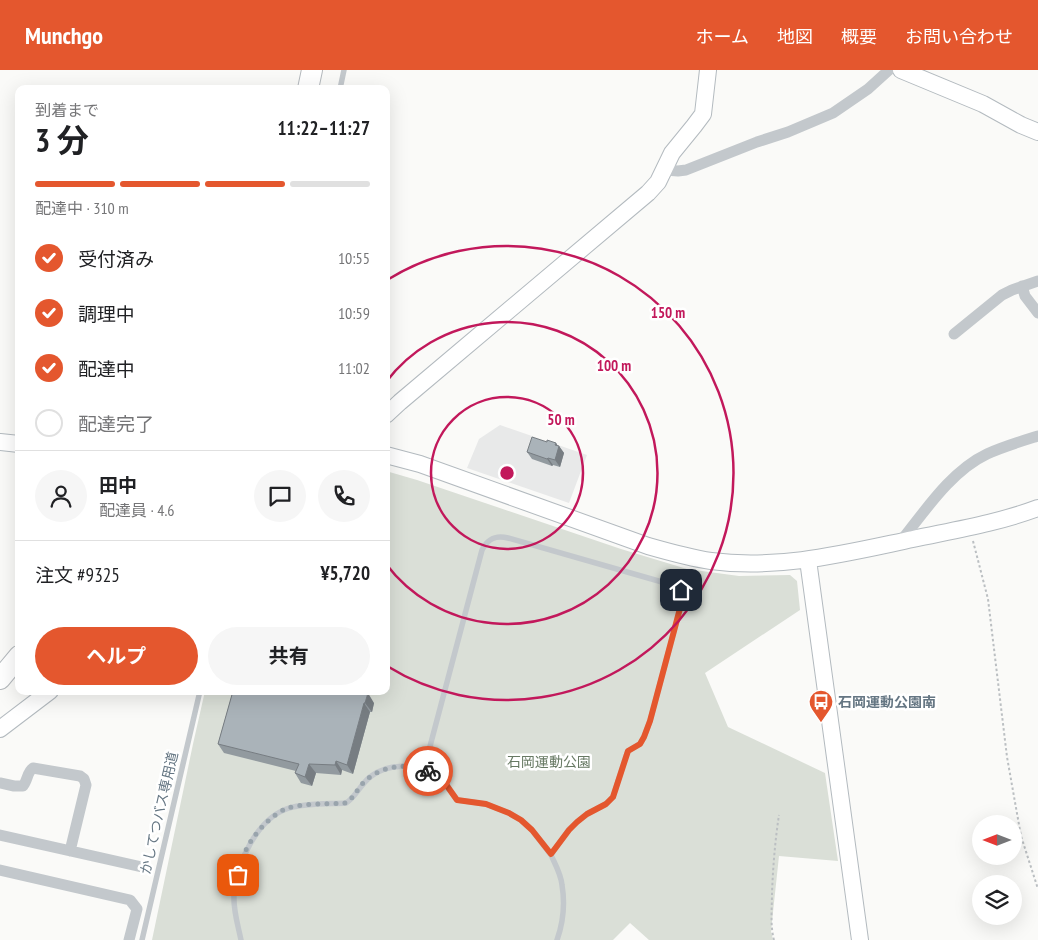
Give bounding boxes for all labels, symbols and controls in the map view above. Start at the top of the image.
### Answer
text: Munchgo [25,20,103,51]
text: ホーム [696,25,749,48]
text: 地図 [777,25,813,48]
text: 概要 [841,25,877,48]
text: お問い合わせ [905,25,1013,48]
text: 到着まで [35,100,99,120]
text: 11:22–11:27 [277,116,370,140]
text: 3 分 [35,119,89,161]
text: 配達中 · 310 m [35,198,129,218]
icon: check [35,244,63,272]
text: 受付済み [78,247,154,271]
text: 10:55 [338,248,370,268]
icon: check [35,299,63,327]
text: 調理中 [78,302,135,326]
text: 10:59 [338,303,370,323]
text: 150 m [651,303,685,322]
icon: check [35,354,63,382]
text: 100 m [597,356,631,375]
text: 配達中 [78,357,135,381]
text: 11:02 [338,358,370,378]
text: 50 m [547,410,575,429]
text: 配達完了 [78,412,154,436]
centre of rings [498,464,516,482]
button: person [35,470,87,522]
button: chat [254,470,306,522]
button: phone [318,470,370,522]
text: 田中 [99,473,137,497]
text: 配達員 · 4.6 [99,500,174,520]
text: ¥5,720 [320,561,370,585]
text: 注文 #9325 [35,563,120,587]
pin [660,569,702,611]
icon: home [667,576,695,604]
button: ヘルプ [35,627,198,685]
button: 共有 [208,627,370,685]
bus stop icon: 石岡運動公園南 [808,689,834,723]
place label: 石岡運動公園南 [838,693,936,711]
courier [403,746,453,796]
street label: かしてつバス専用道 [136,750,182,876]
park label: 石岡運動公園 [507,753,591,771]
icon: bike [414,757,442,785]
north arrow [972,815,1022,865]
map controls [972,815,1022,925]
pin [217,854,259,896]
icon: bag [224,861,252,889]
button: layers [972,875,1022,925]

